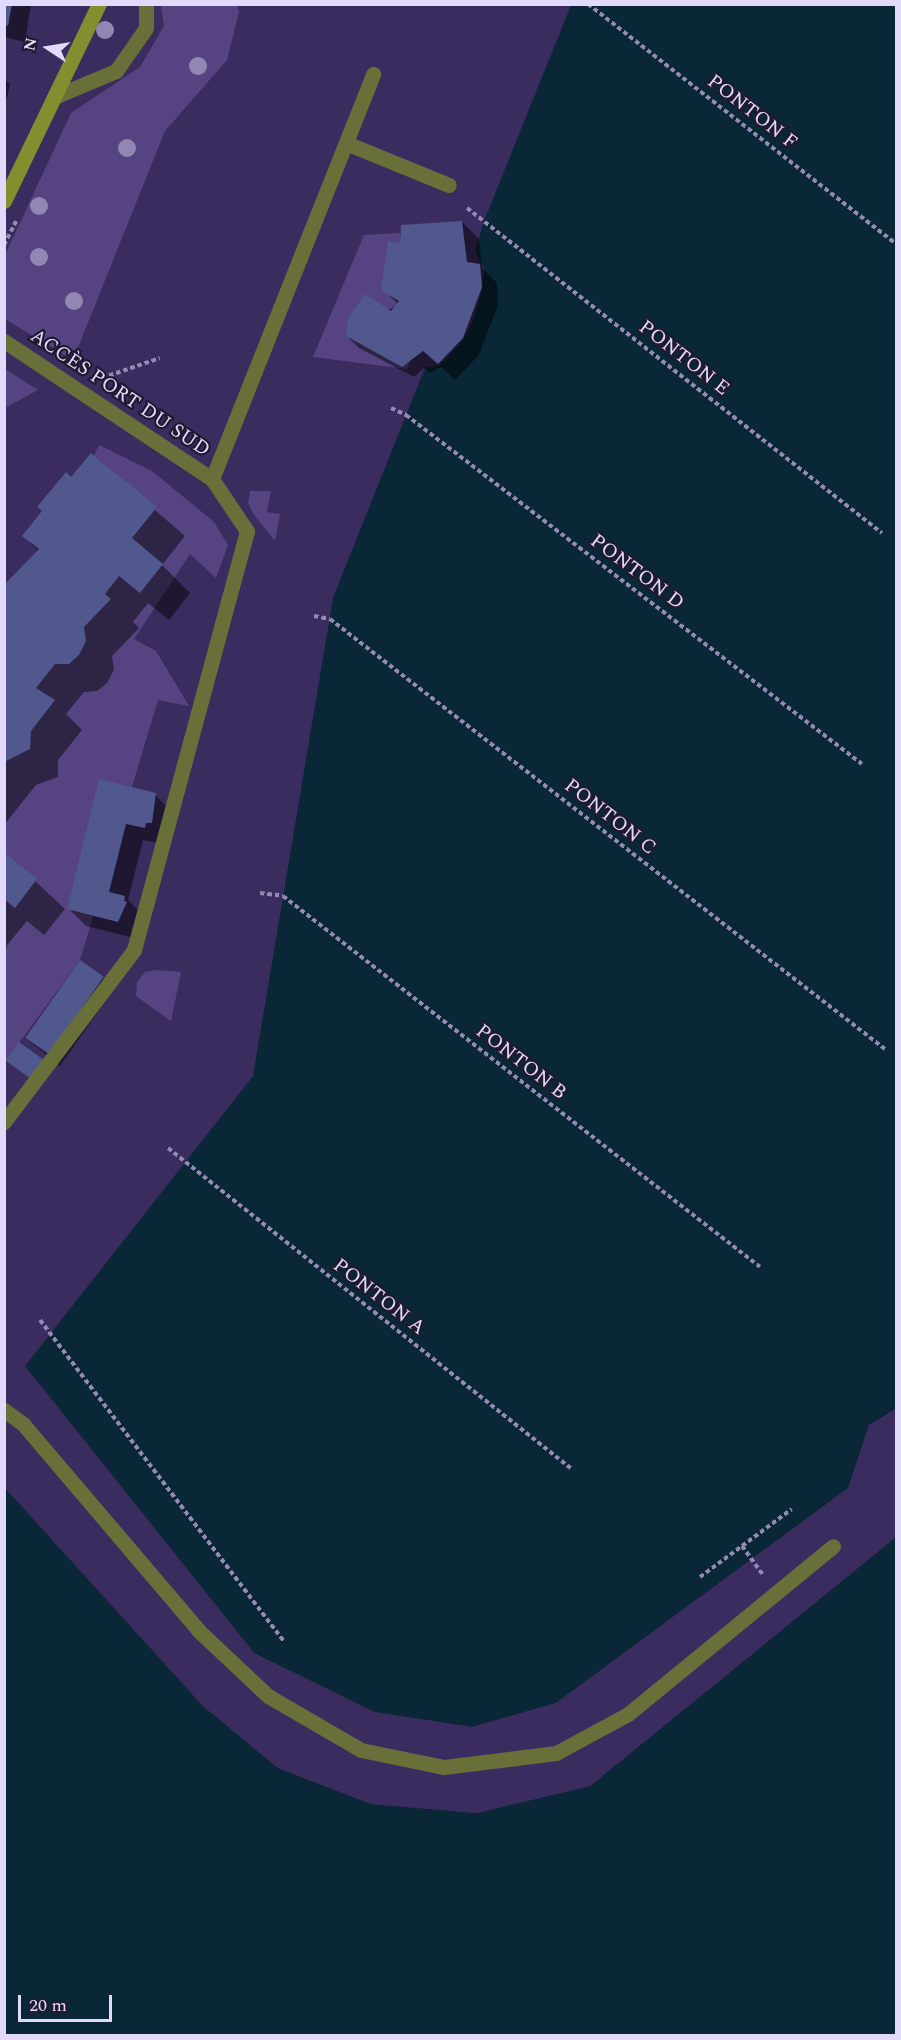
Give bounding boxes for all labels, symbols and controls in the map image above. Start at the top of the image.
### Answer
north arrow [18,18,78,78]
text: N [17,35,43,53]
street label: PONTON F [702,69,802,155]
street label: PONTON E [634,315,734,401]
street label: ACCÈS PORT DU SUD [26,324,214,462]
street label: PONTON D [585,529,689,615]
street label: PONTON C [559,774,661,860]
street label: PONTON B [471,1019,571,1105]
street label: PONTON A [328,1254,430,1340]
scale bar [21,1983,116,2021]
text: 20 m [29,1992,67,2019]

